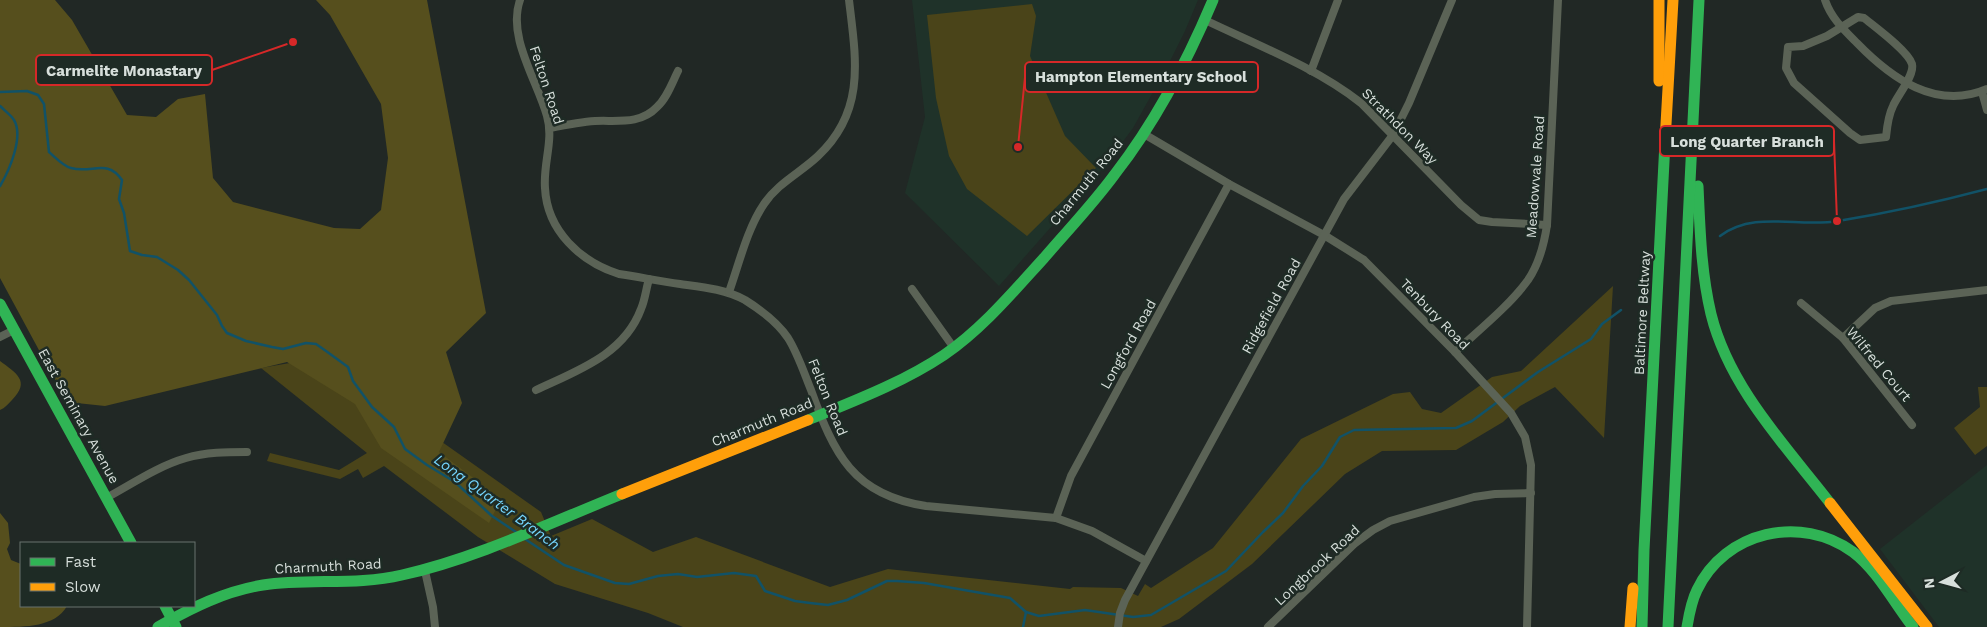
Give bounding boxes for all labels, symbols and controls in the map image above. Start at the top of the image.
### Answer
street label: Felton Road [527,44,567,126]
callout: Carmelite Monastary [36,55,212,85]
text: Carmelite Monastary [46,62,202,80]
callout: Hampton Elementary School [1025,62,1258,92]
text: Hampton Elementary School [1035,68,1247,86]
street label: Strathdon Way [1359,85,1442,168]
street label: Meadowvale Road [1523,115,1547,239]
callout: Long Quarter Branch [1660,126,1834,156]
text: Long Quarter Branch [1670,133,1824,151]
street label: Charmuth Road [1046,135,1126,229]
street label: Baltimore Beltway [1631,250,1653,375]
street label: Ridgefield Road [1238,256,1304,356]
street label: Tenbury Road [1397,275,1473,353]
street label: Longford Road [1097,297,1159,391]
street label: Wilfred Court [1843,324,1915,404]
street label: East Seminary Avenue [35,346,123,486]
street label: Felton Road [805,356,851,438]
street label: Charmuth Road [709,394,815,450]
water label: Long Quarter Branch [431,450,563,554]
street label: Longbrook Road [1271,522,1363,608]
legend [20,542,195,607]
text: Fast [65,553,97,571]
street label: Charmuth Road [274,555,382,577]
north arrow [1917,557,1967,607]
text: N [1921,577,1938,589]
text: Slow [65,578,101,596]

